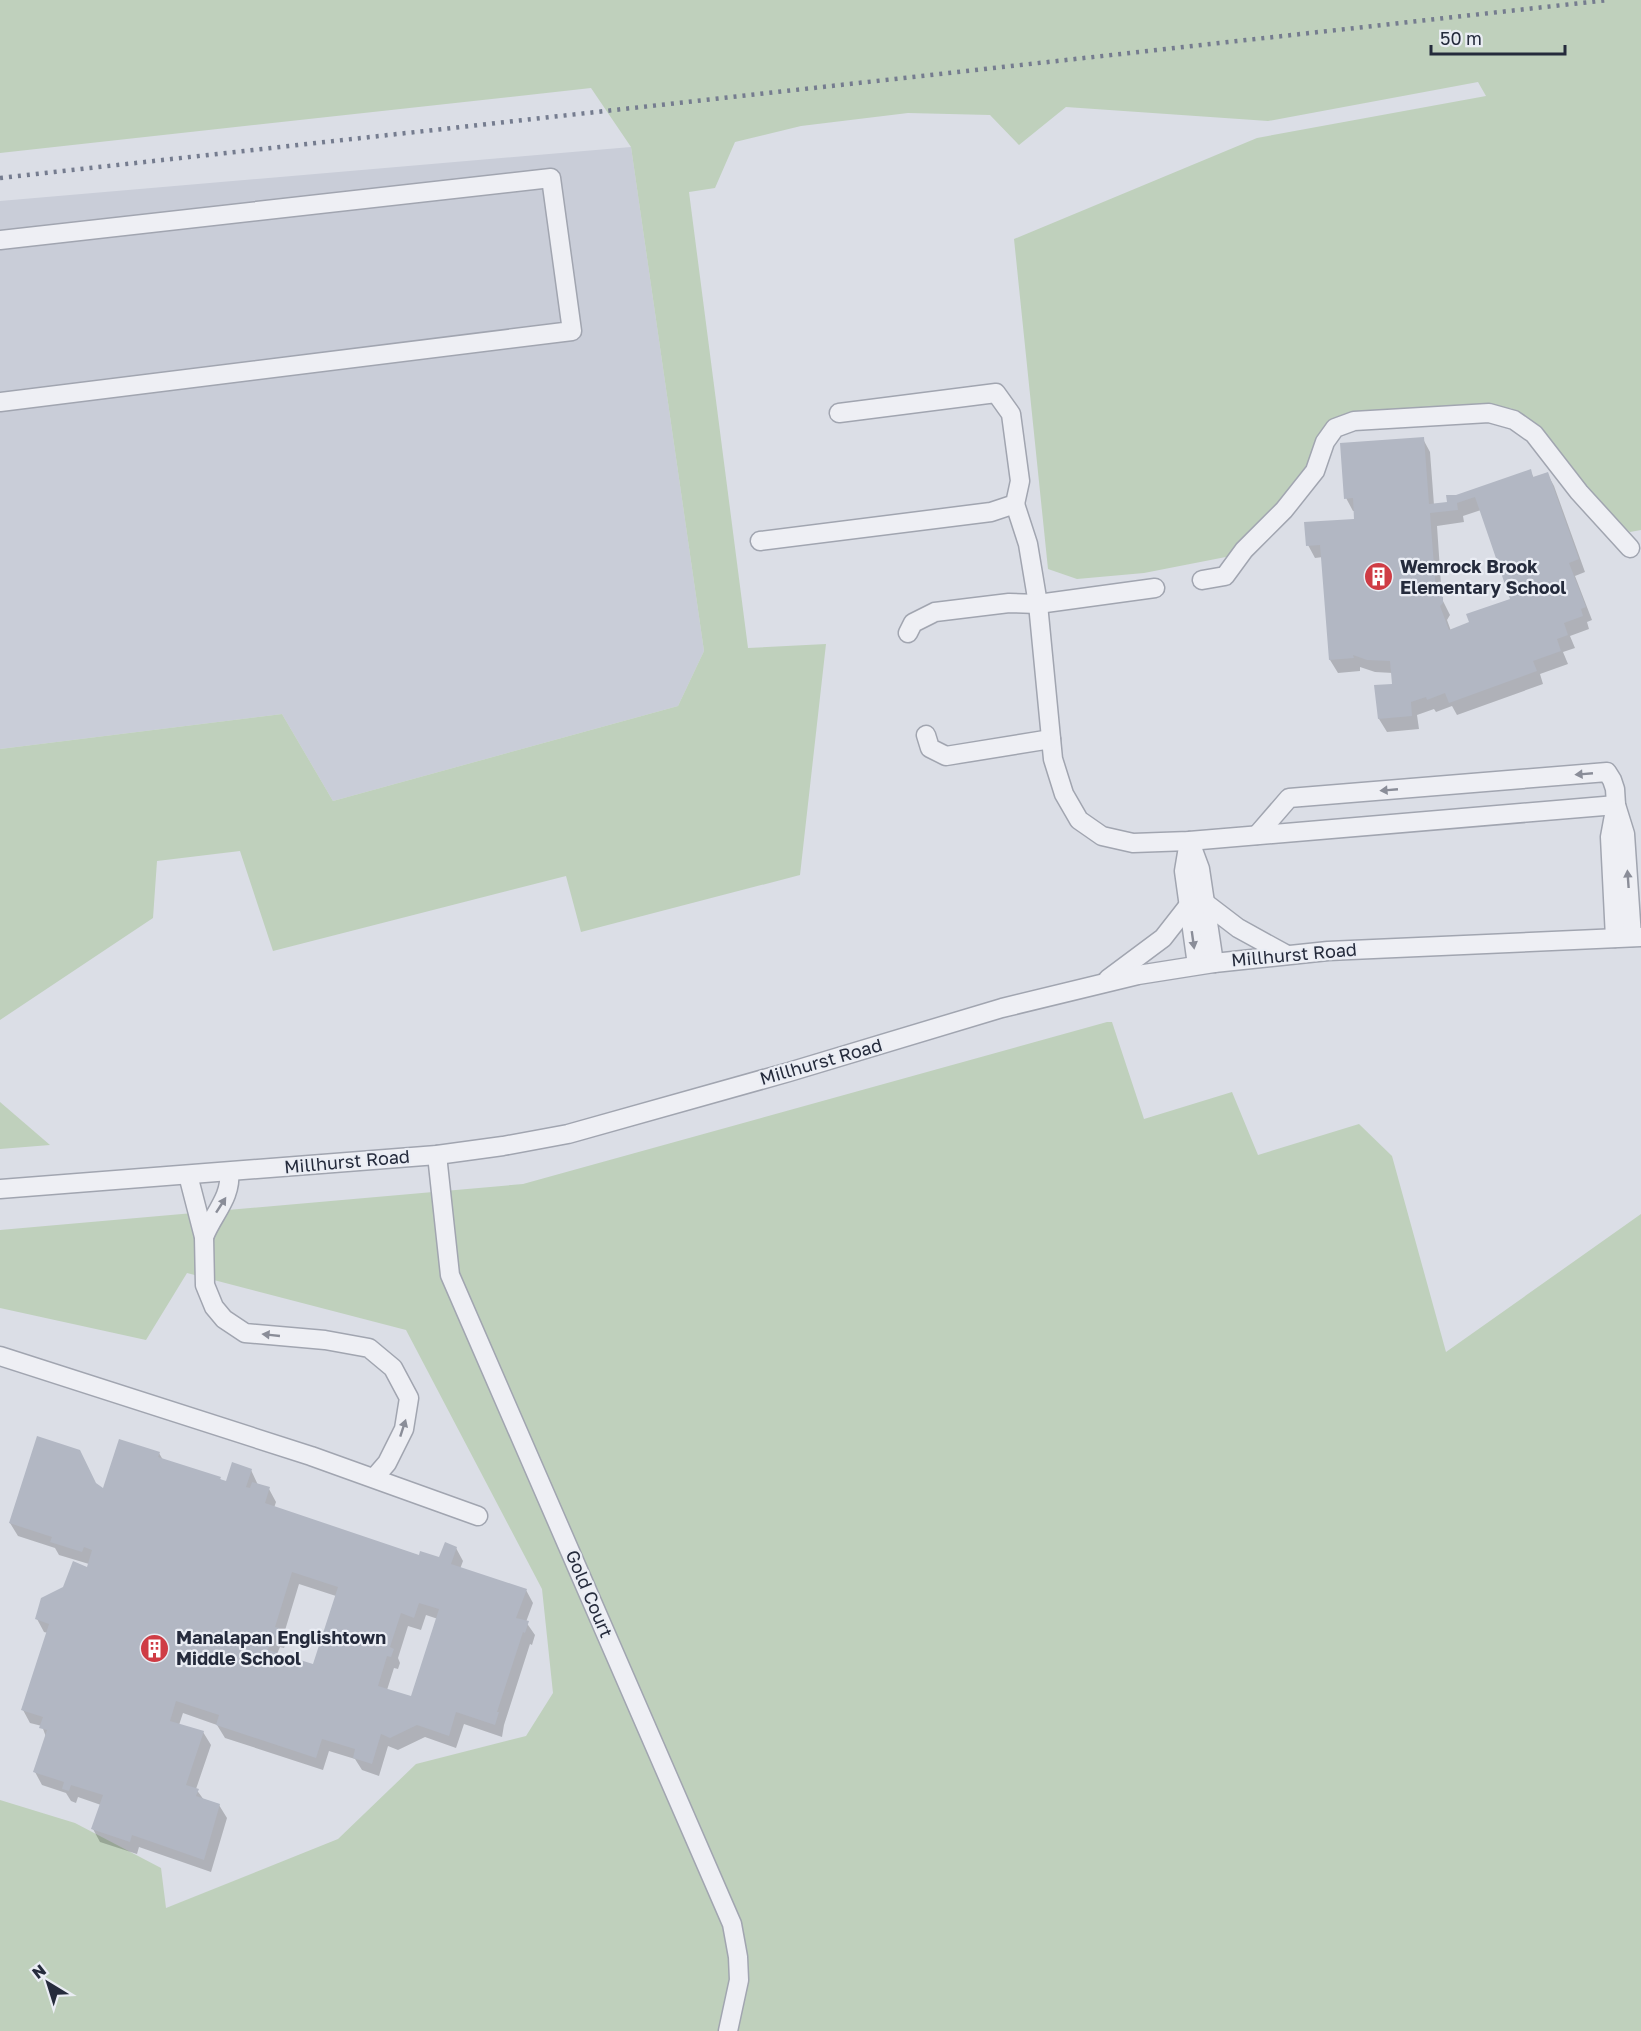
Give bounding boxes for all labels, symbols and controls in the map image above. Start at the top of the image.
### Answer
scale bar [1431,18,1564,56]
text: 50 m [1440,27,1482,49]
place label: Wemrock Brook Elementary School [1400,555,1566,598]
building icon: Wemrock Brook Elementary School [1363,561,1395,593]
one-way arrow [1574,769,1593,779]
one-way arrow [1380,785,1399,795]
one-way arrow [1623,869,1633,888]
one-way arrow [1189,931,1198,950]
street label: Millhurst Road [1230,938,1358,970]
street label: Millhurst Road [757,1033,884,1089]
street label: Millhurst Road [283,1145,411,1177]
one-way arrow [215,1197,226,1213]
one-way arrow [262,1330,281,1340]
one-way arrow [399,1419,408,1437]
street label: Gold Court [562,1546,618,1641]
place label: Manalapan Englishtown Middle School [176,1626,386,1669]
building icon: Manalapan Englishtown Middle School [139,1632,171,1664]
north arrow [18,1953,78,2013]
text: N [28,1960,50,1983]

